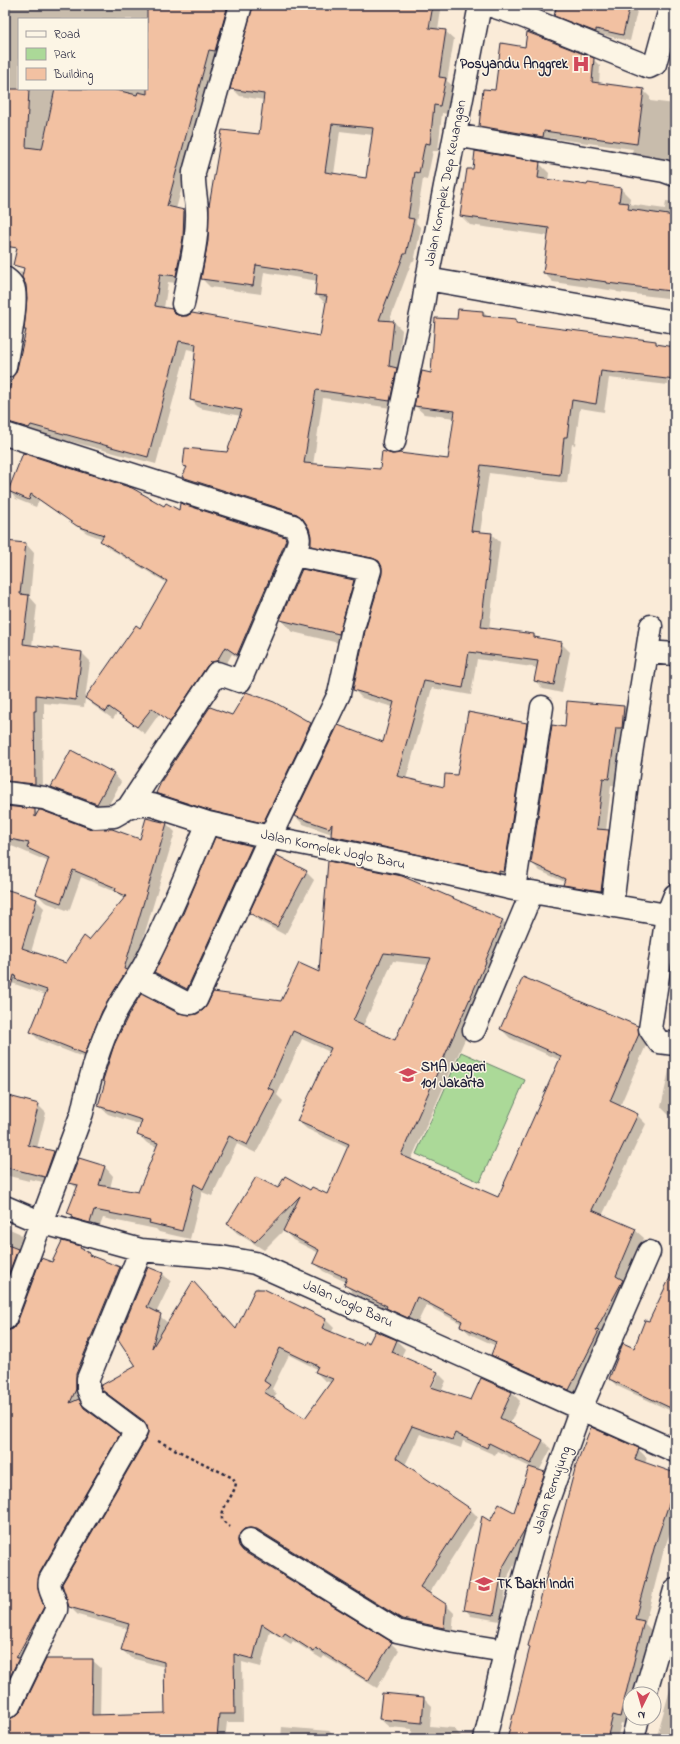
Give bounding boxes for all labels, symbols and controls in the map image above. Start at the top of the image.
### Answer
legend [18,18,148,90]
text: Road [54,26,80,44]
text: Park [54,46,76,64]
place label: Posyandu Anggrek [460,54,569,77]
hospital icon: Posyandu Anggrek [571,54,591,74]
text: Building [53,66,93,85]
street label: Jalan Komplek Dep Keuangan [420,98,473,268]
street label: Jalan Komplek Joglo Baru [259,824,407,877]
place label: SMA Negeri 101 Jakarta [421,1057,486,1094]
school or university icon: SMA Negeri 101 Jakarta [398,1065,418,1085]
street label: Jalan Joglo Baru [299,1275,397,1334]
street label: Jalan Remujung [527,1443,578,1537]
school or university icon: TK Bakti Indri [474,1574,494,1594]
place label: TK Bakti Indri [497,1574,575,1595]
north arrow [622,1686,662,1726]
text: N [637,1707,646,1723]

